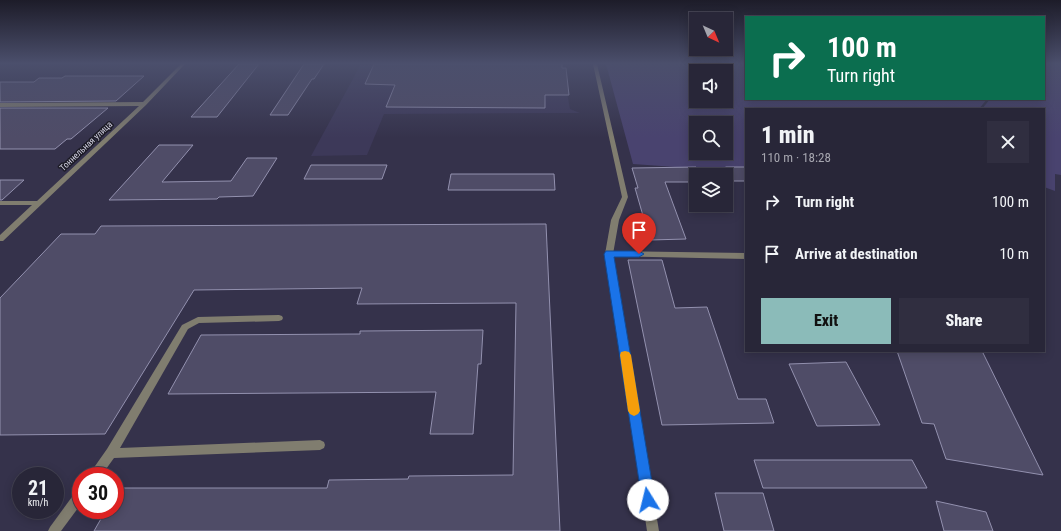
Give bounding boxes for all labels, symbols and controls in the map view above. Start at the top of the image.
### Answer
north arrow [689,12,733,56]
map controls [689,12,733,212]
text: 100 m [827,31,897,64]
icon: right [761,32,813,84]
button: sound [689,64,733,108]
text: Turn right [827,65,895,86]
button: search [689,116,733,160]
street label: Тоннельная улица [58,119,114,173]
text: 1 min [761,121,815,149]
button: close [987,121,1029,163]
text: 110 m · 18:28 [761,150,831,165]
button: layers [689,168,733,212]
icon: right [761,191,783,213]
text: Turn right [795,193,854,211]
text: 100 m [992,193,1029,211]
pin [622,213,656,254]
icon: arrive [628,219,650,241]
icon: arrive [761,243,783,265]
text: Arrive at destination [795,245,918,263]
text: 10 m [999,245,1029,263]
button: Exit [761,298,891,344]
button: Share [899,298,1029,344]
speed limit sign: 30 [72,467,124,519]
text: 21 [28,476,48,500]
position arrow [627,479,669,521]
text: km/h [28,497,48,508]

